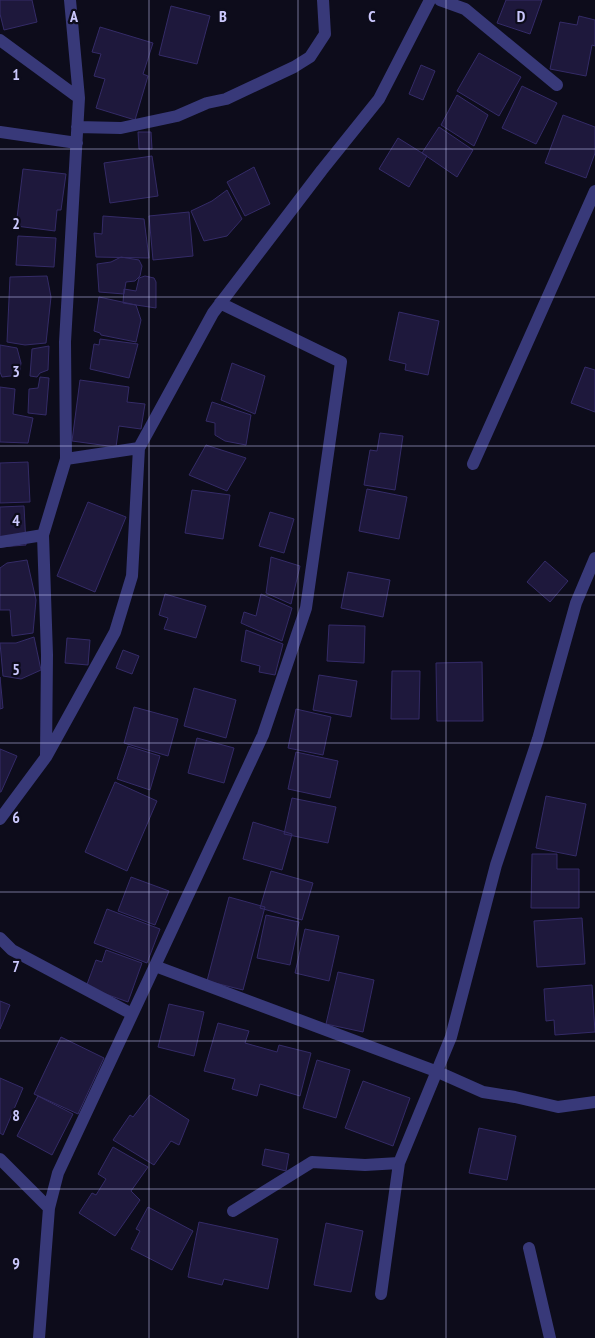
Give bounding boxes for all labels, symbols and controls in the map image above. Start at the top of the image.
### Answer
text: A [69,6,79,26]
text: B [219,6,227,26]
text: C [368,6,376,26]
text: D [517,6,526,26]
text: 1 [12,64,20,84]
text: 2 [12,213,20,233]
text: 3 [12,361,20,381]
text: 4 [12,510,20,530]
text: 5 [12,659,20,679]
text: 6 [12,807,20,827]
text: 7 [12,956,20,976]
text: 8 [12,1105,20,1125]
text: 9 [12,1253,20,1273]

